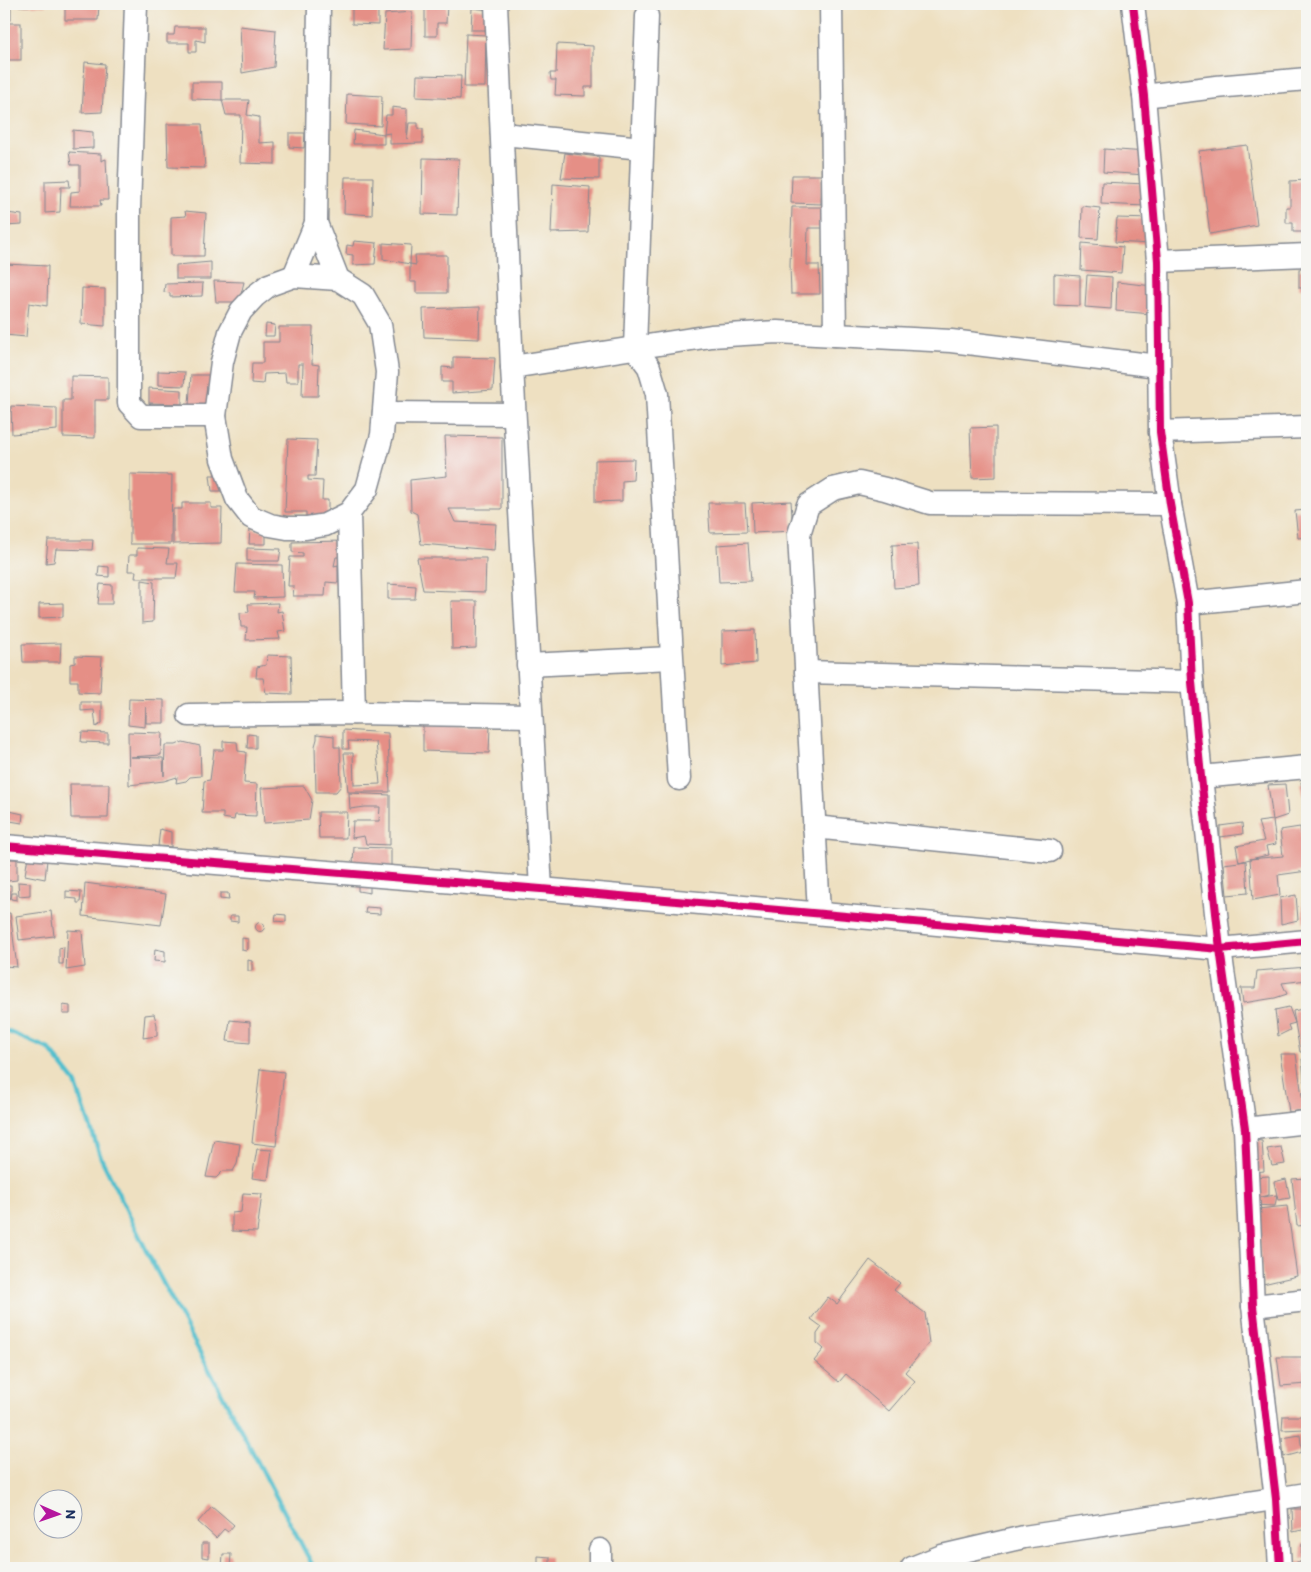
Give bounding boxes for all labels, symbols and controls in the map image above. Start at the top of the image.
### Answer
north arrow [32,1490,82,1540]
text: N [62,1509,79,1519]

